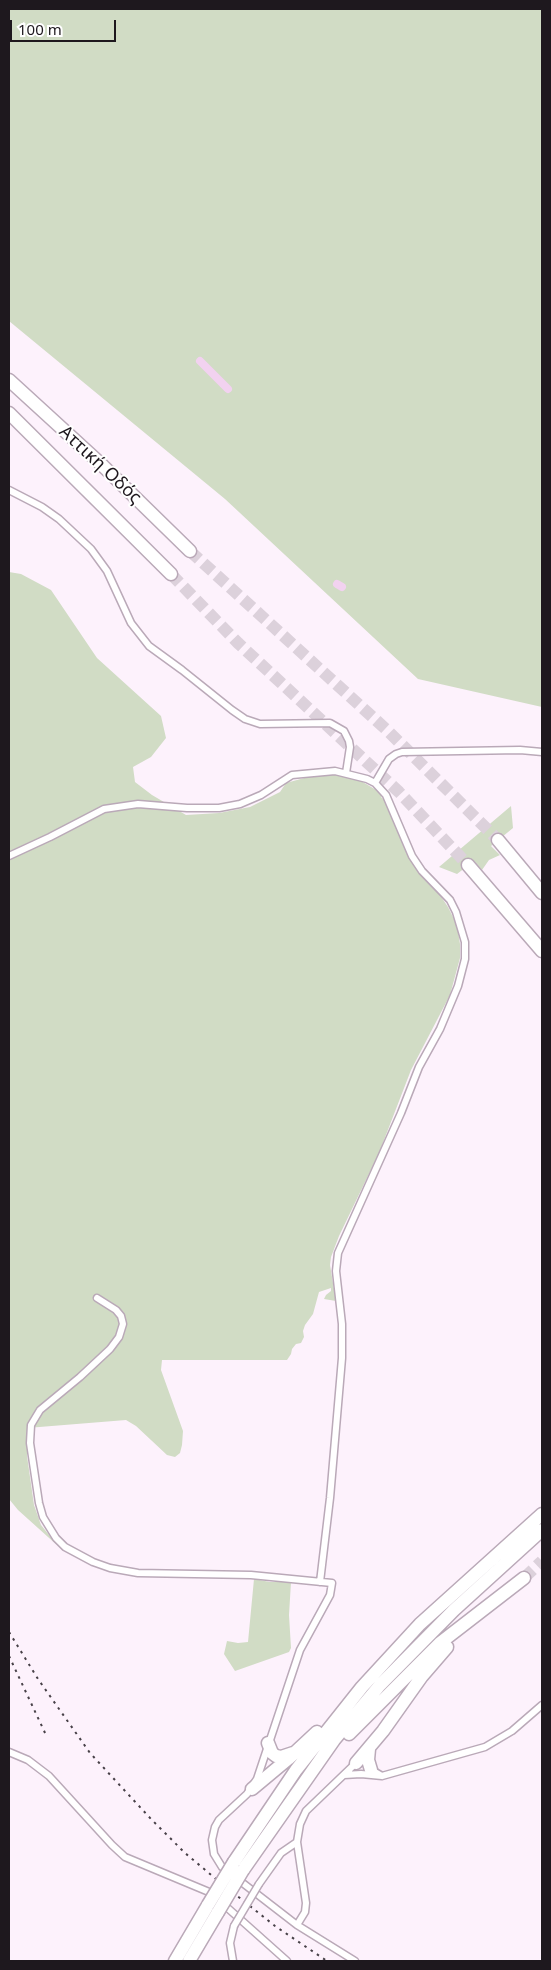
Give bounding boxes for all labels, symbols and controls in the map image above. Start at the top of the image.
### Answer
scale bar [12,10,119,42]
text: 100 m [18,19,62,39]
street label: Αττική Οδός [54,421,146,509]

